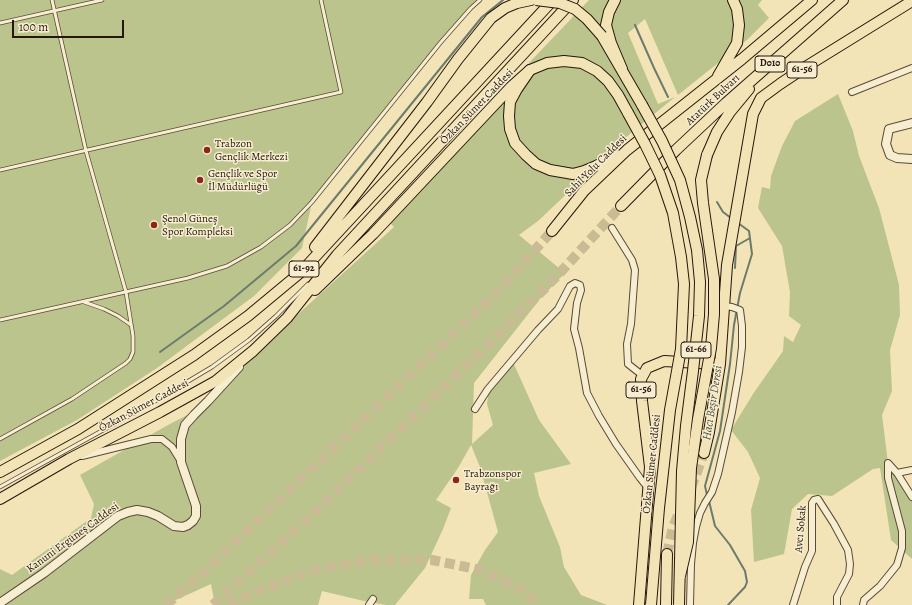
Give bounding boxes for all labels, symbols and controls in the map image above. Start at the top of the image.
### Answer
scale bar [14,12,126,38]
text: 100 m [19,19,48,35]
road number: D010 [755,56,785,72]
road number: 61-56 [787,62,817,78]
street label: Özkan Sümer Caddesi [438,67,516,147]
street label: Atatürk Bulvarı [683,72,743,128]
street label: Sahil Yolu Caddesi [562,132,630,200]
place label: Trabzon Gençlik Merkezi [215,137,288,163]
marker: Trabzon Gençlik Merkezi [202,145,212,155]
place label: Gençlik ve Spor İl Müdürlüğü [208,167,277,193]
marker: Gençlik ve Spor İl Müdürlüğü [195,175,205,185]
place label: Şenol Güneş Spor Kompleksi [162,212,233,238]
marker: Şenol Güneş Spor Kompleksi [149,220,159,230]
road number: 61-92 [289,261,319,277]
road number: 61-66 [681,342,711,358]
water label: Hacı Beşir Deresi [700,364,726,442]
street label: Özkan Sümer Caddesi [97,377,191,435]
road number: 61-56 [626,382,656,398]
street label: Özkan Sümer Caddesi [640,414,664,514]
place label: Trabzonspor Bayrağı [464,467,521,493]
marker: Trabzonspor Bayrağı [451,475,461,485]
street label: Kanuni Ergüneş Caddesi [24,500,122,576]
street label: Avcı Sokak [792,505,810,553]

